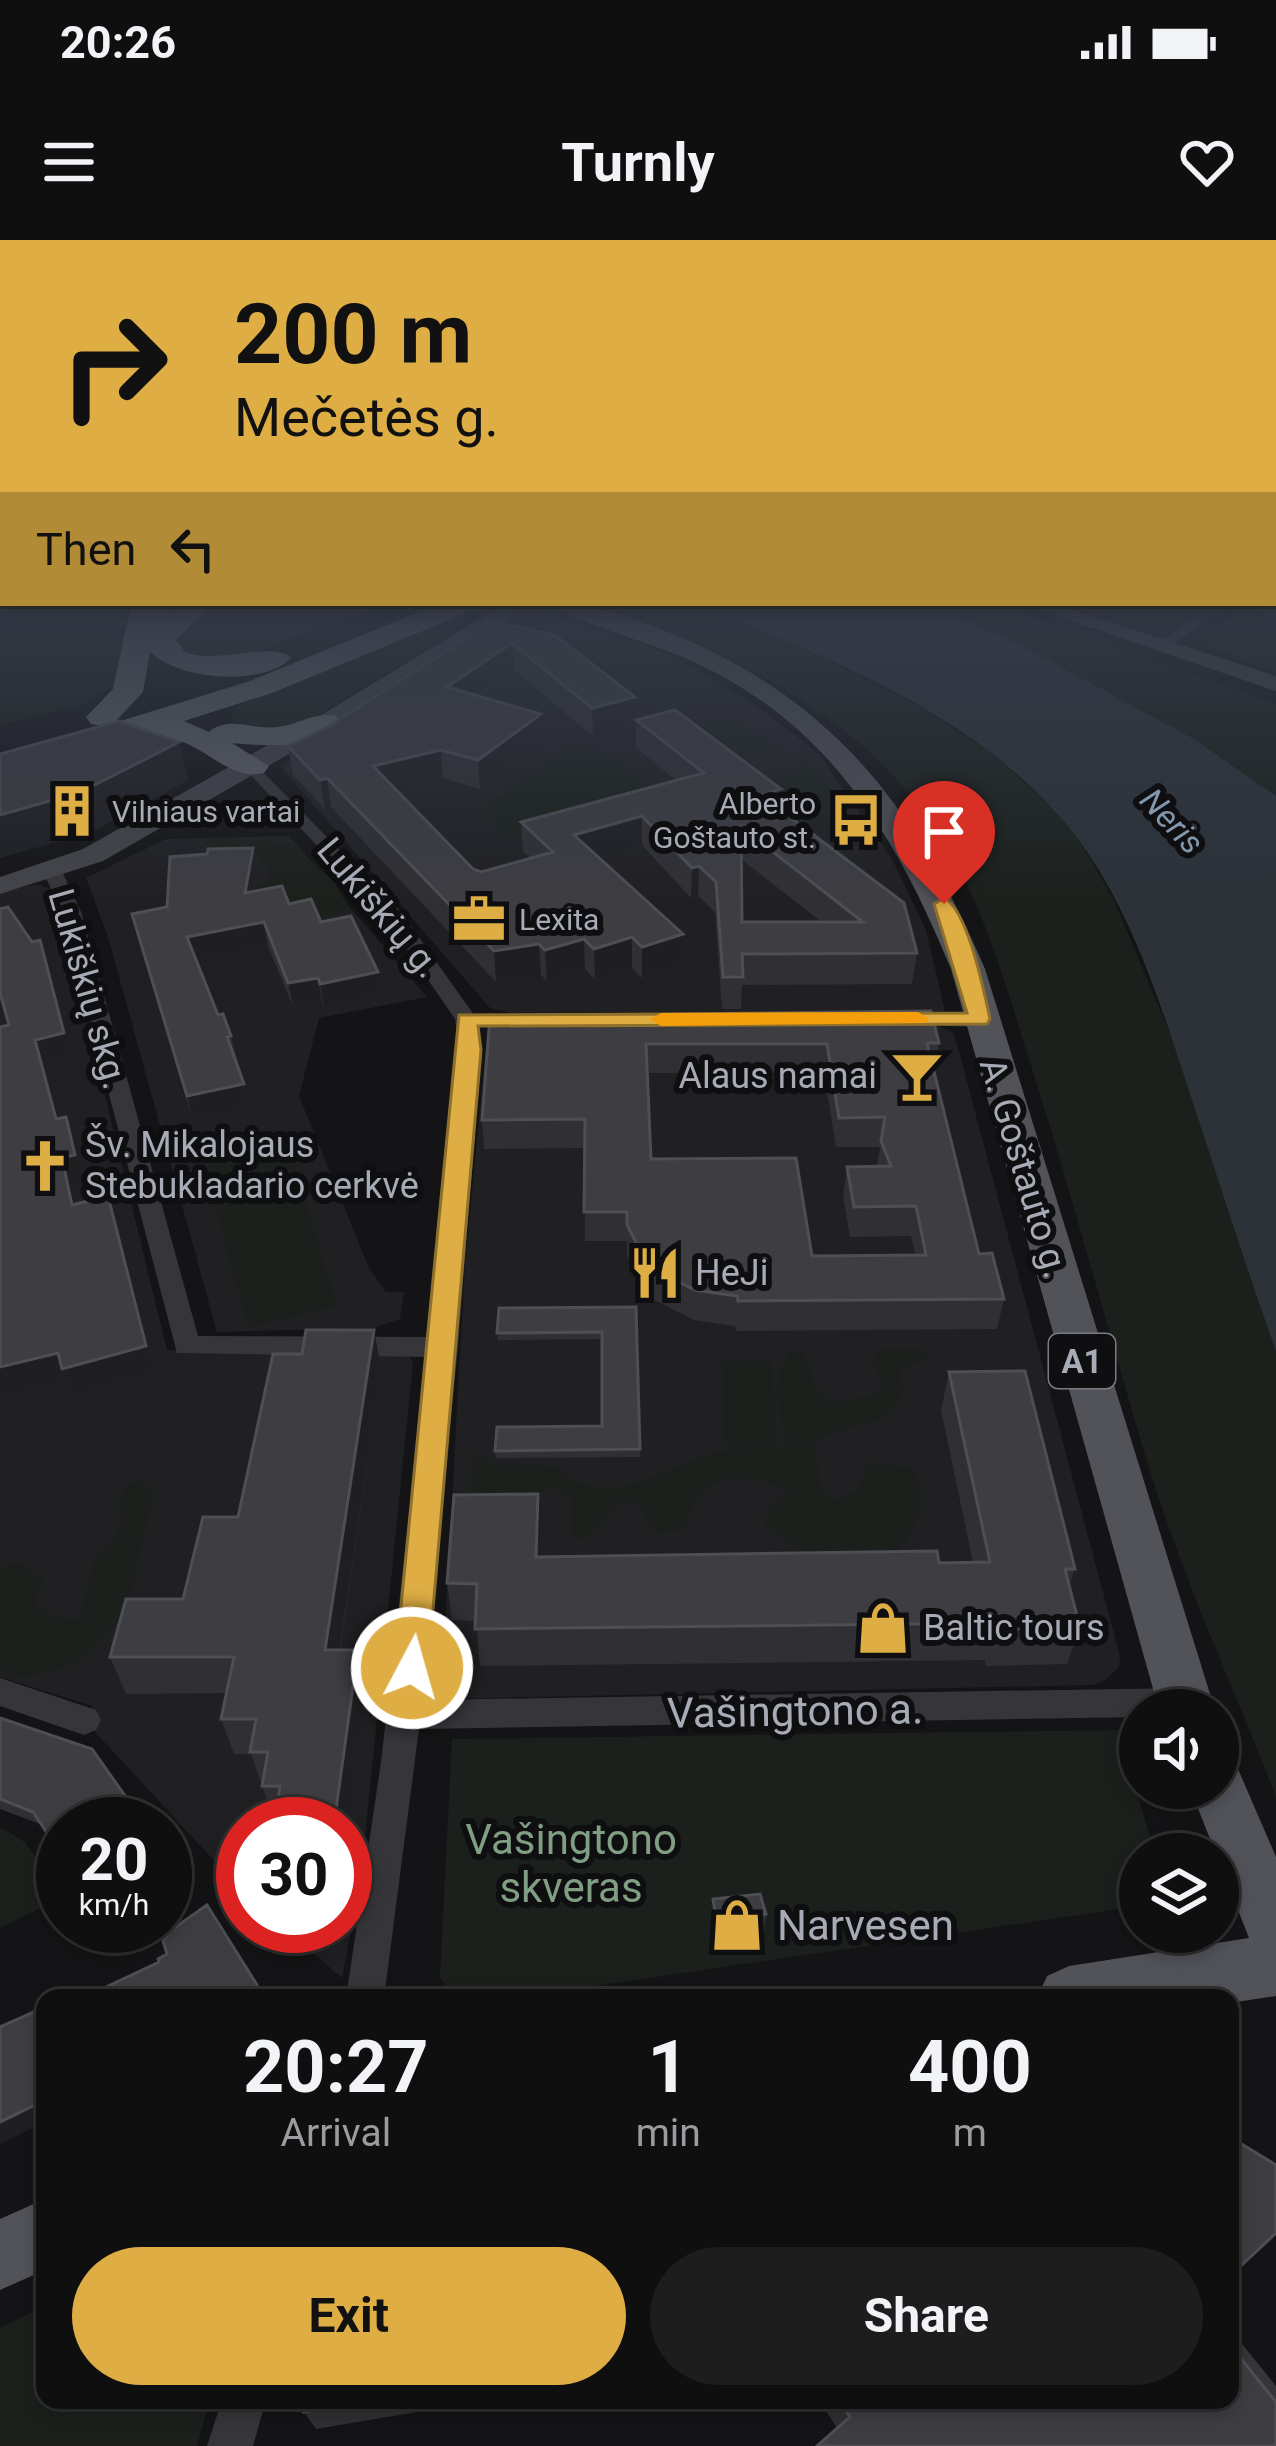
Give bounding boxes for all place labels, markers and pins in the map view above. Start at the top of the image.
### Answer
pin [893,781,995,904]
building icon: Vilniaus vartai [43,782,101,840]
place label: Alberto Goštauto st. [653,786,816,855]
bus stop icon: Alberto Goštauto st. [827,791,885,849]
place label: Vilniaus vartai [112,794,300,829]
office icon: Lexita [450,890,508,948]
place label: Lexita [519,902,599,937]
bar icon: Alaus namai [888,1047,946,1105]
place label: Alaus namai [678,1055,877,1097]
place label: Šv. Mikalojaus Stebukladario cerkvė [85,1123,419,1207]
church icon: Šv. Mikalojaus Stebukladario cerkvė [16,1137,74,1195]
restaurant icon: HeJi [626,1244,684,1302]
place label: HeJi [695,1252,768,1294]
shop icon: Baltic tours [854,1599,912,1657]
place label: Baltic tours [923,1607,1105,1649]
shop icon: Narvesen [708,1896,766,1954]
place label: Narvesen [777,1901,954,1950]

